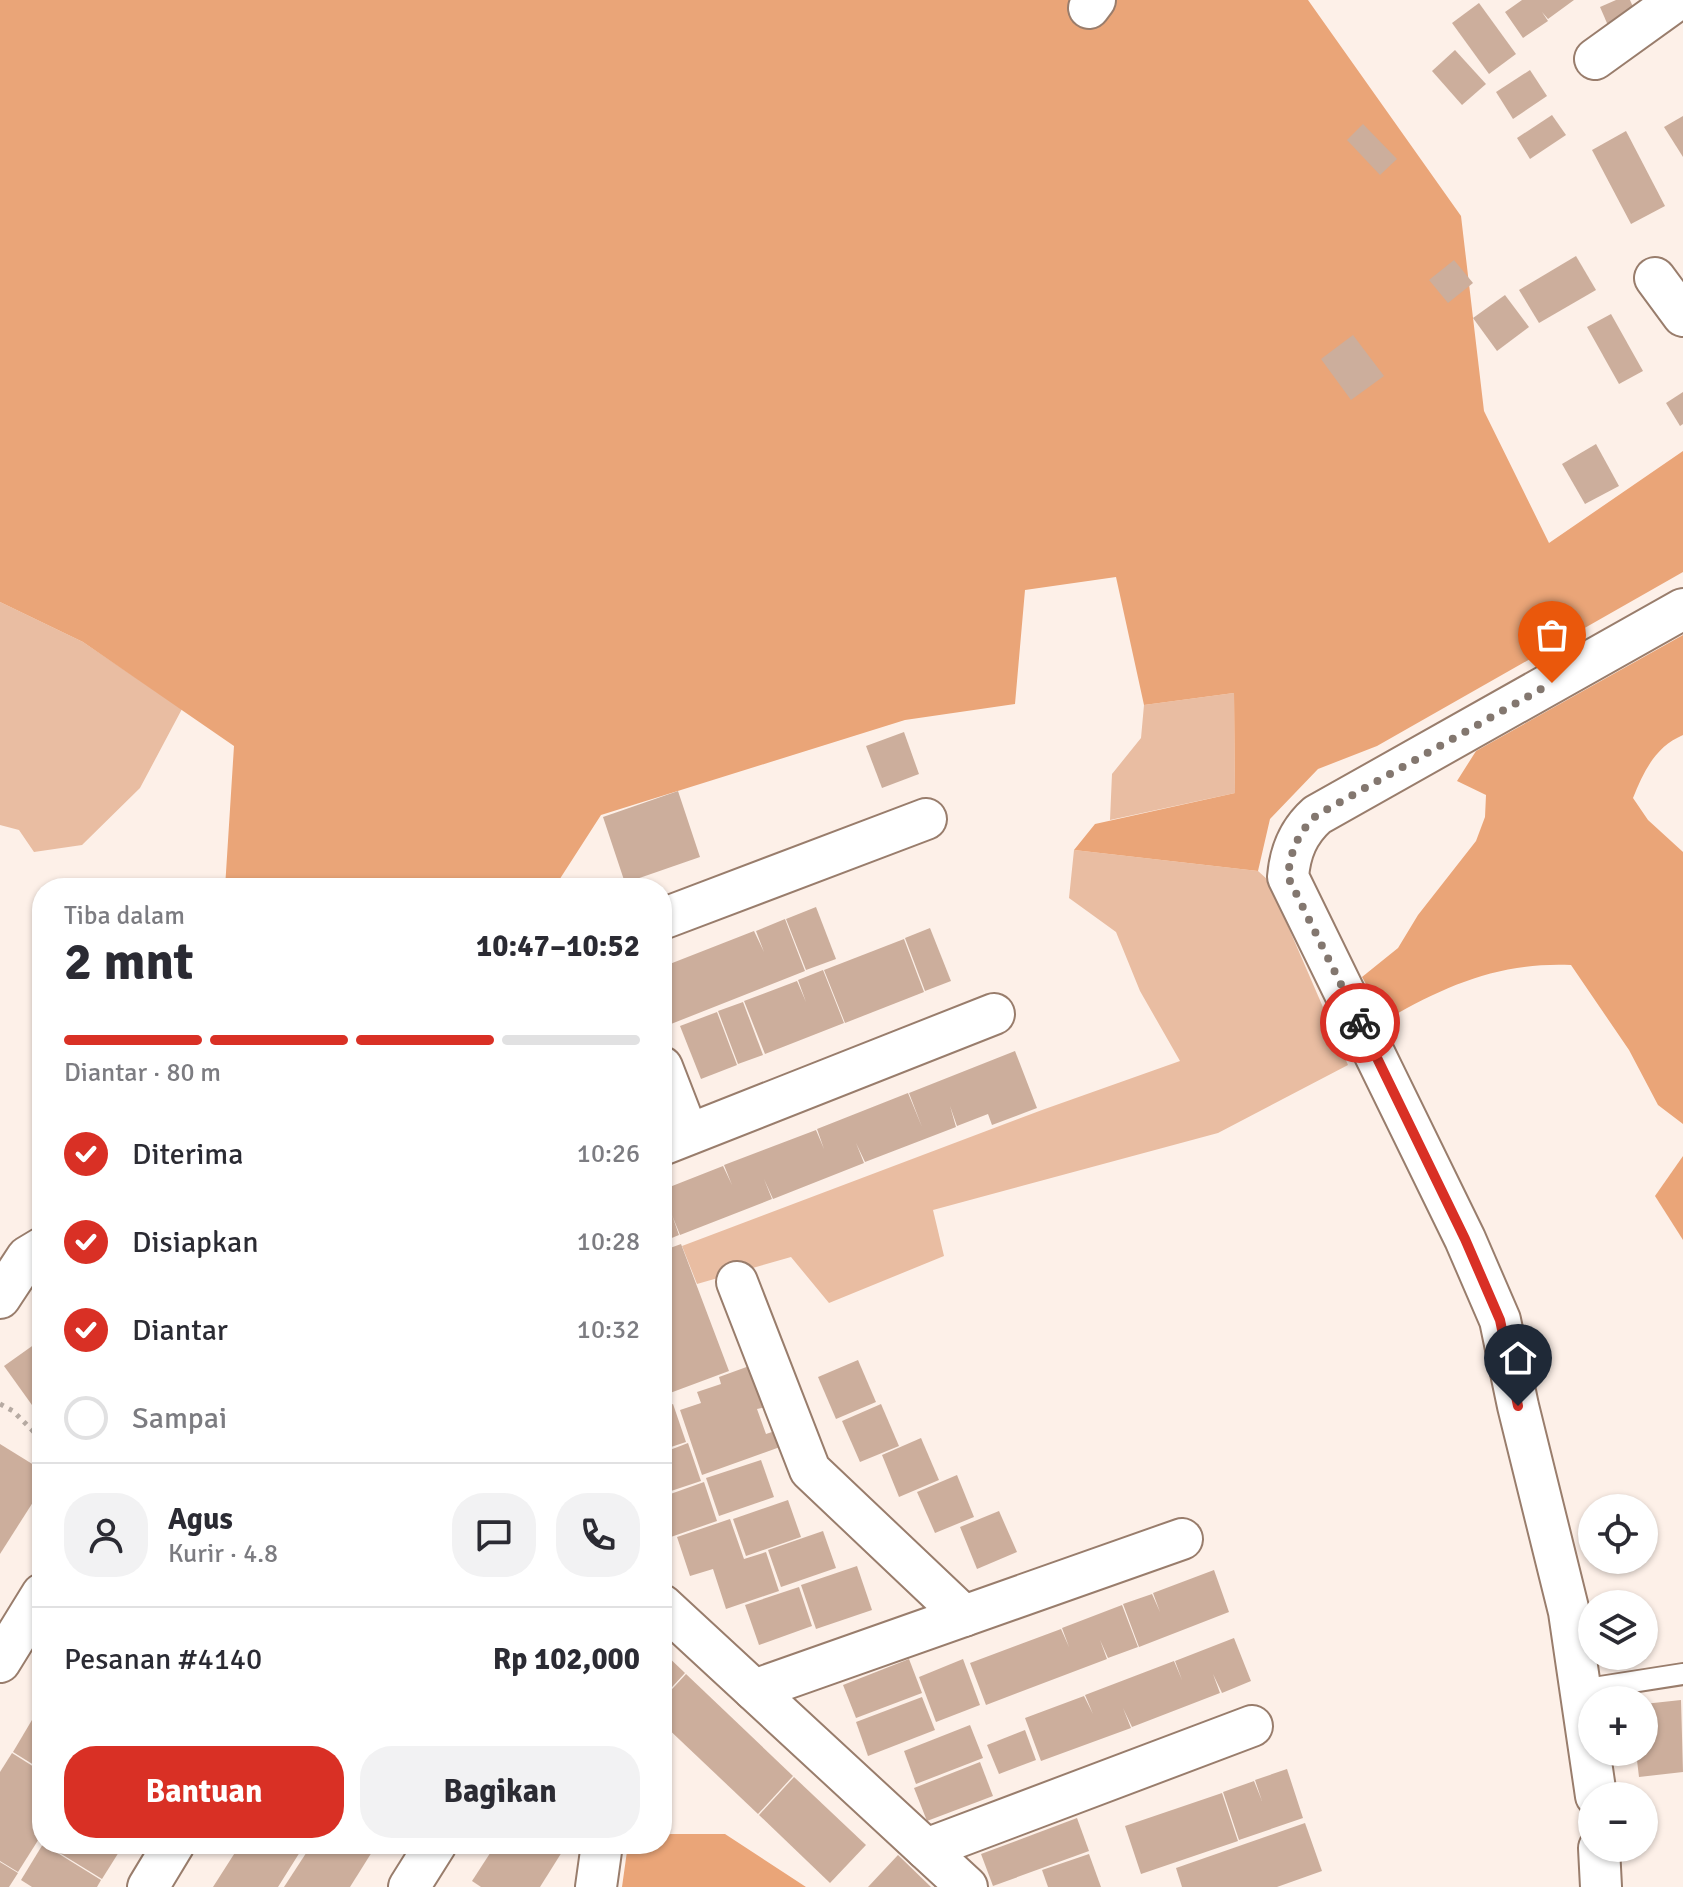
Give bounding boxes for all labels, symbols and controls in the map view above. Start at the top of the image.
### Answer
pin [1518,601,1586,683]
icon: bag [1530,613,1574,657]
text: Tiba dalam [64,900,185,932]
text: 10:47–10:52 [476,928,640,965]
text: 2 mnt [64,930,193,994]
courier [1320,983,1400,1063]
icon: bike [1338,1001,1382,1045]
text: Diantar · 80 m [64,1057,221,1089]
icon: check [64,1132,108,1176]
text: Diterima [132,1136,243,1173]
text: 10:26 [577,1138,640,1170]
icon: check [64,1220,108,1264]
text: Disiapkan [132,1224,259,1261]
text: 10:28 [577,1226,640,1258]
icon: check [64,1308,108,1352]
text: Diantar [132,1312,228,1349]
text: 10:32 [577,1314,640,1346]
pin [1484,1324,1552,1406]
icon: home [1496,1336,1540,1380]
text: Sampai [132,1400,227,1437]
button: person [64,1493,148,1577]
button: chat [452,1493,536,1577]
button: phone [556,1493,640,1577]
map controls [1578,1494,1658,1862]
button: locate [1578,1494,1658,1574]
text: Agus [168,1501,233,1538]
text: Kurir · 4.8 [168,1538,278,1570]
button: layers [1578,1590,1658,1670]
text: Pesanan #4140 [64,1641,262,1678]
text: Rp 102,000 [493,1641,640,1678]
button: + [1578,1686,1658,1766]
button: Bantuan [64,1746,344,1838]
button: Bagikan [360,1746,640,1838]
button: − [1578,1782,1658,1862]

